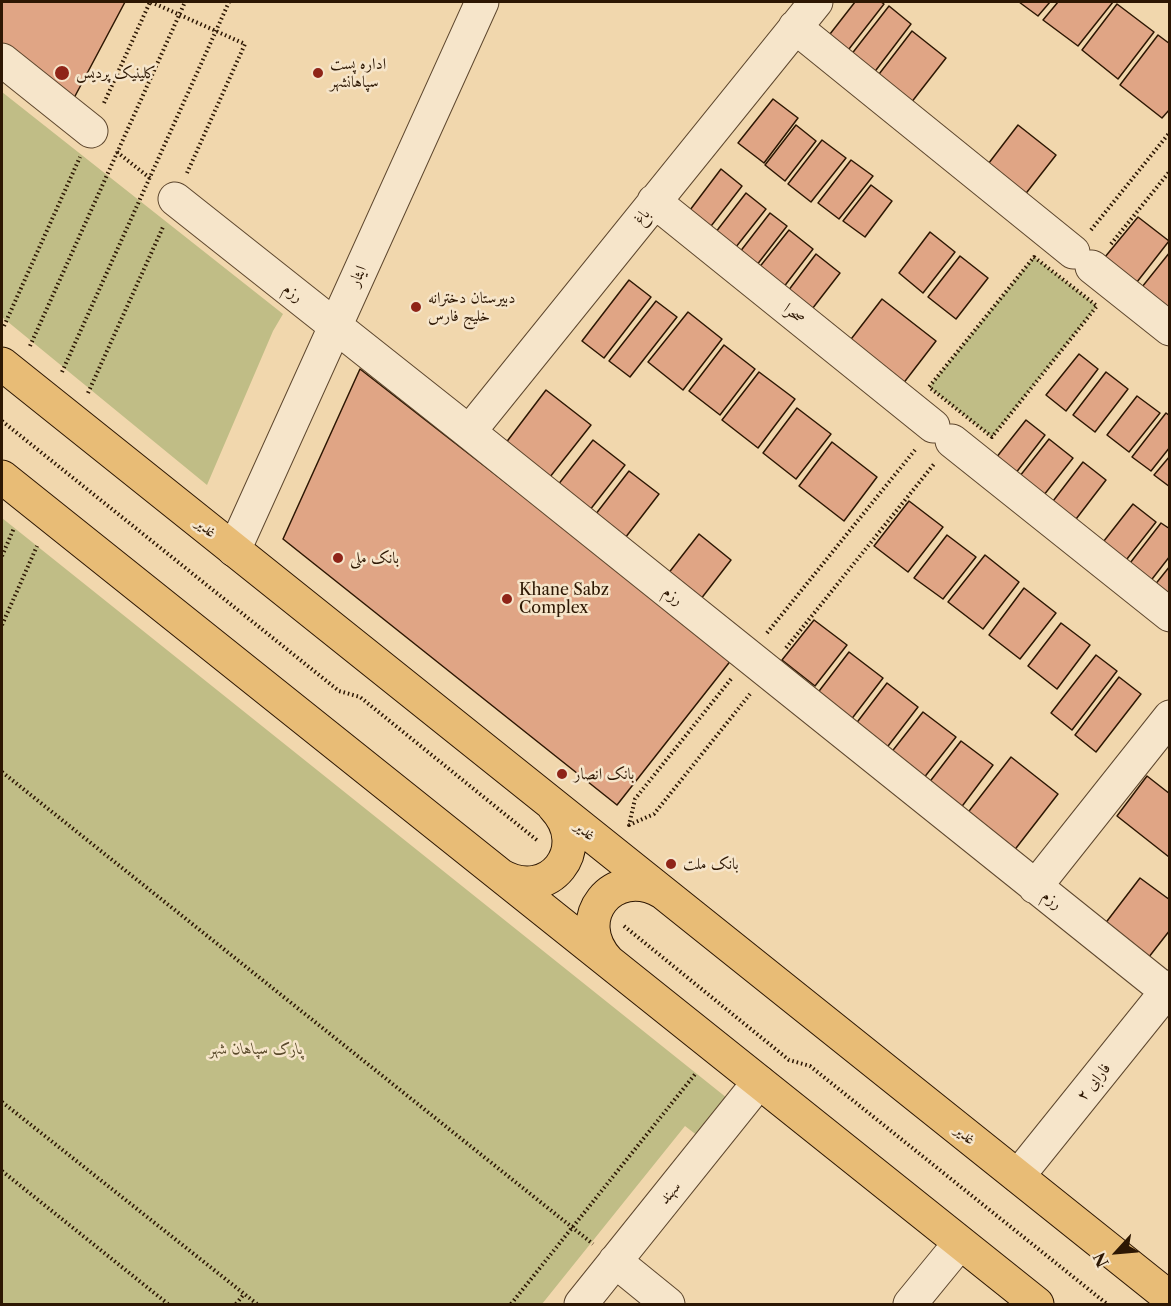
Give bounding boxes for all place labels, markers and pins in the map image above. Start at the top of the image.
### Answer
place label: اداره پست سپاهانشهر [330,54,386,92]
place label: کلینیک پردیس [76,63,156,83]
marker: کلینیک پردیس [53,64,71,82]
marker: اداره پست سپاهانشهر [311,66,325,80]
place label: دبیرستان دخترانه خلیج فارس [428,288,515,326]
marker: دبیرستان دخترانه خلیج فارس [409,300,423,314]
place label: بانک ملی [350,548,399,568]
marker: بانک ملی [331,551,345,565]
place label: Khane Sabz Complex [519,580,609,618]
marker: Khane Sabz Complex [500,592,514,606]
place label: بانک انصار [574,764,634,784]
marker: بانک انصار [555,767,569,781]
place label: بانک ملت [683,854,739,874]
marker: بانک ملت [664,857,678,871]

